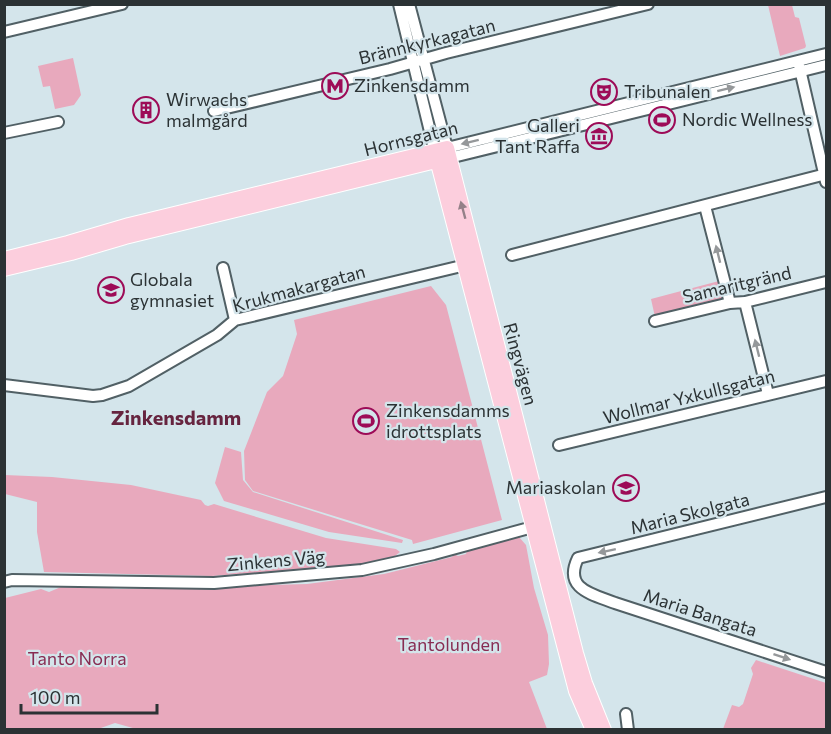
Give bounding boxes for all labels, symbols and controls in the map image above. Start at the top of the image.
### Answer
street label: Brännkyrkagatan [356,13,497,69]
metro station icon: Zinkensdamm [320,71,350,101]
place label: Zinkensdamm [354,74,470,96]
theatre icon: Tribunalen [589,77,619,107]
place label: Tribunalen [624,80,711,102]
one-way arrow [717,84,736,94]
place label: Wirwachs malmgård [166,88,248,131]
building icon: Wirwachs malmgård [131,95,161,125]
sports icon: Nordic Wellness [647,105,677,135]
place label: Nordic Wellness [682,108,812,130]
place label: Galleri Tant Raffa [495,114,580,157]
street label: Hornsgatan [361,116,460,160]
museum icon: Galleri Tant Raffa [584,121,614,151]
one-way arrow [461,138,479,148]
one-way arrow [457,201,467,219]
one-way arrow [712,245,722,263]
street label: Krukmakargatan [230,260,368,316]
street label: Samaritgränd [680,261,793,307]
place label: Globala gymnasiet [130,268,214,311]
school or university icon: Globala gymnasiet [96,275,126,305]
street label: Ringvägen [499,320,543,407]
one-way arrow [751,339,761,357]
street label: Wollmar Yxkullsgatan [601,364,777,428]
place label: Zinkensdamms idrottsplats [386,399,510,442]
district label: Zinkensdamm [111,405,241,429]
sports icon: Zinkensdamms idrottsplats [351,406,381,436]
school or university icon: Mariaskolan [611,473,641,503]
place label: Mariaskolan [506,476,606,498]
street label: Maria Skolgata [628,488,752,538]
street label: Zinkens Väg [226,545,326,575]
one-way arrow [597,547,616,557]
street label: Maria Bangata [641,583,760,641]
park label: Tantolunden [398,633,500,655]
park label: Tanto Norra [27,647,127,669]
one-way arrow [773,653,791,662]
scale bar [21,677,158,715]
text: 100 m [30,686,80,708]

